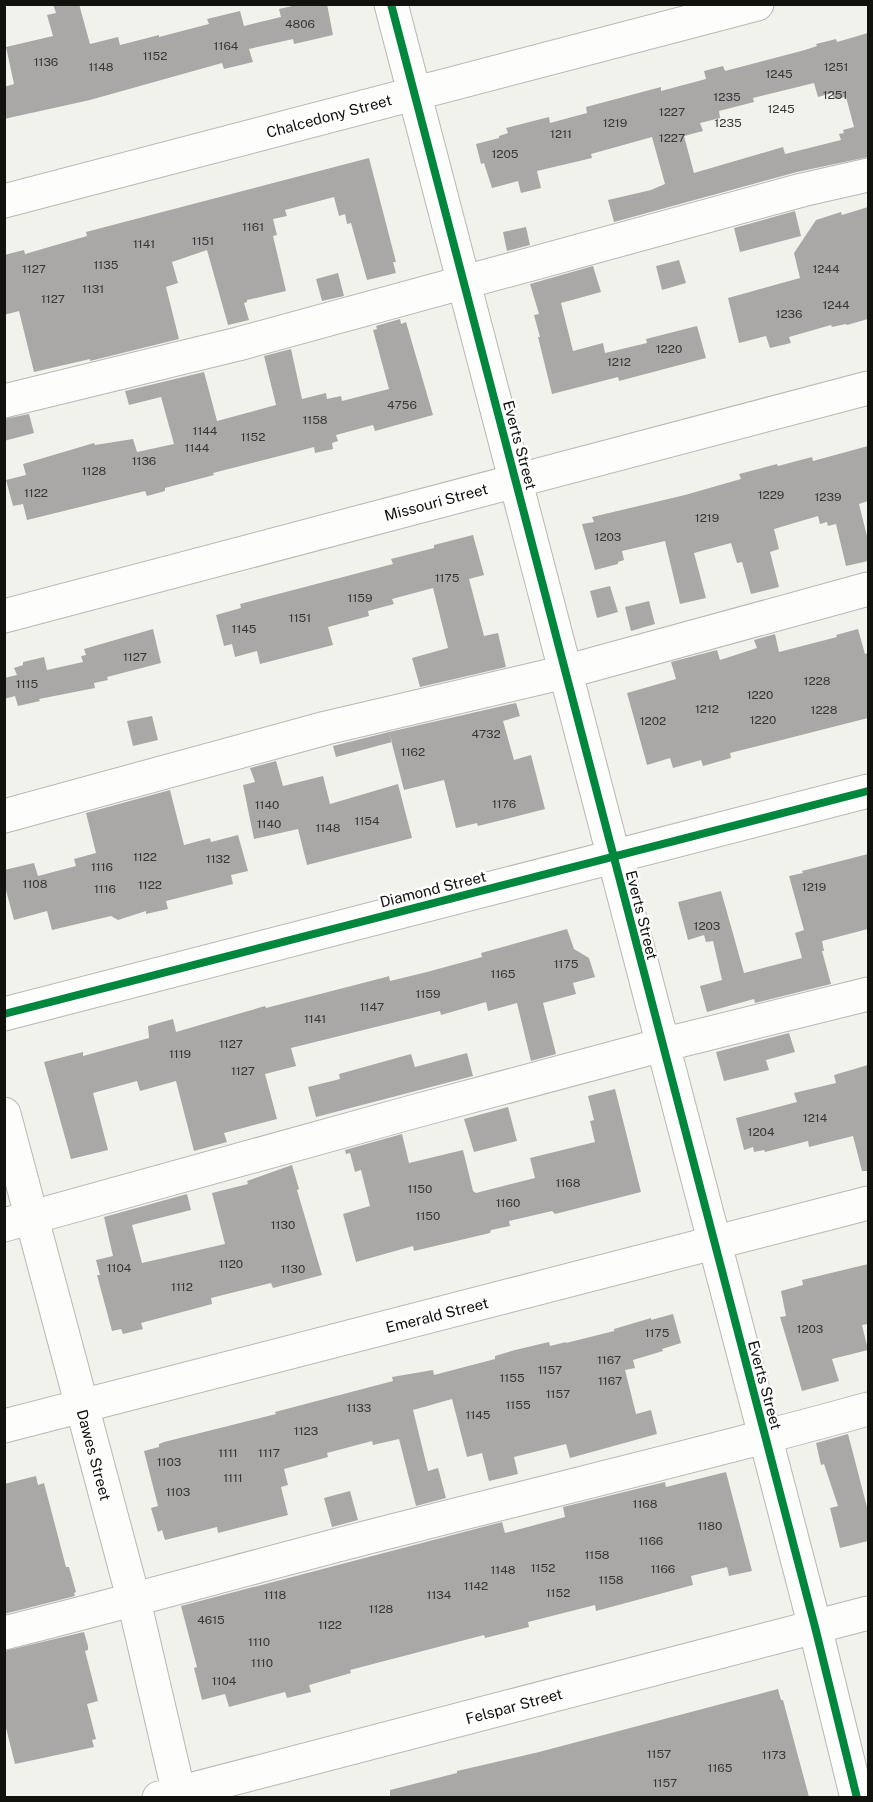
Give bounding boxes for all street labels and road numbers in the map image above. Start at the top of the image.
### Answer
street label: Chalcedony Street [264,91,394,141]
street label: Everts Street [500,399,540,492]
street label: Missouri Street [382,480,490,524]
street label: Diamond Street [378,868,488,910]
street label: Everts Street [623,869,661,962]
street label: Emerald Street [384,1294,490,1336]
street label: Everts Street [745,1339,785,1432]
street label: Dawes Street [74,1408,114,1502]
street label: Felspar Street [464,1685,564,1727]

